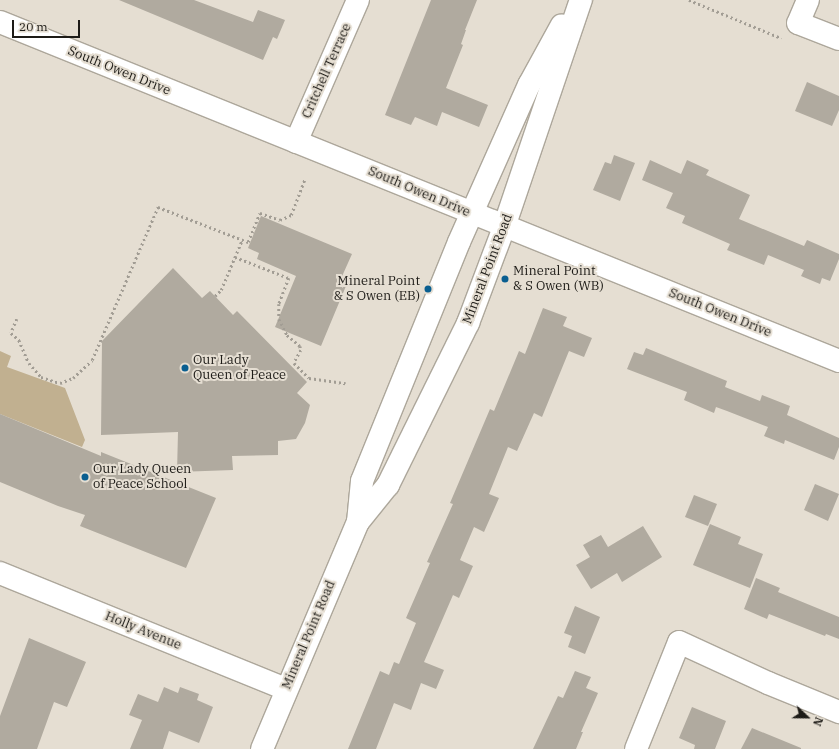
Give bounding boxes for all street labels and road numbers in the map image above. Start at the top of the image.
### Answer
street label: Critchell Terrace [299,21,355,121]
street label: South Owen Drive [65,43,173,99]
street label: South Owen Drive [366,163,472,221]
street label: Mineral Point Road [460,212,516,326]
street label: South Owen Drive [666,285,774,341]
street label: Mineral Point Road [279,578,339,692]
street label: Holly Avenue [103,609,183,653]

